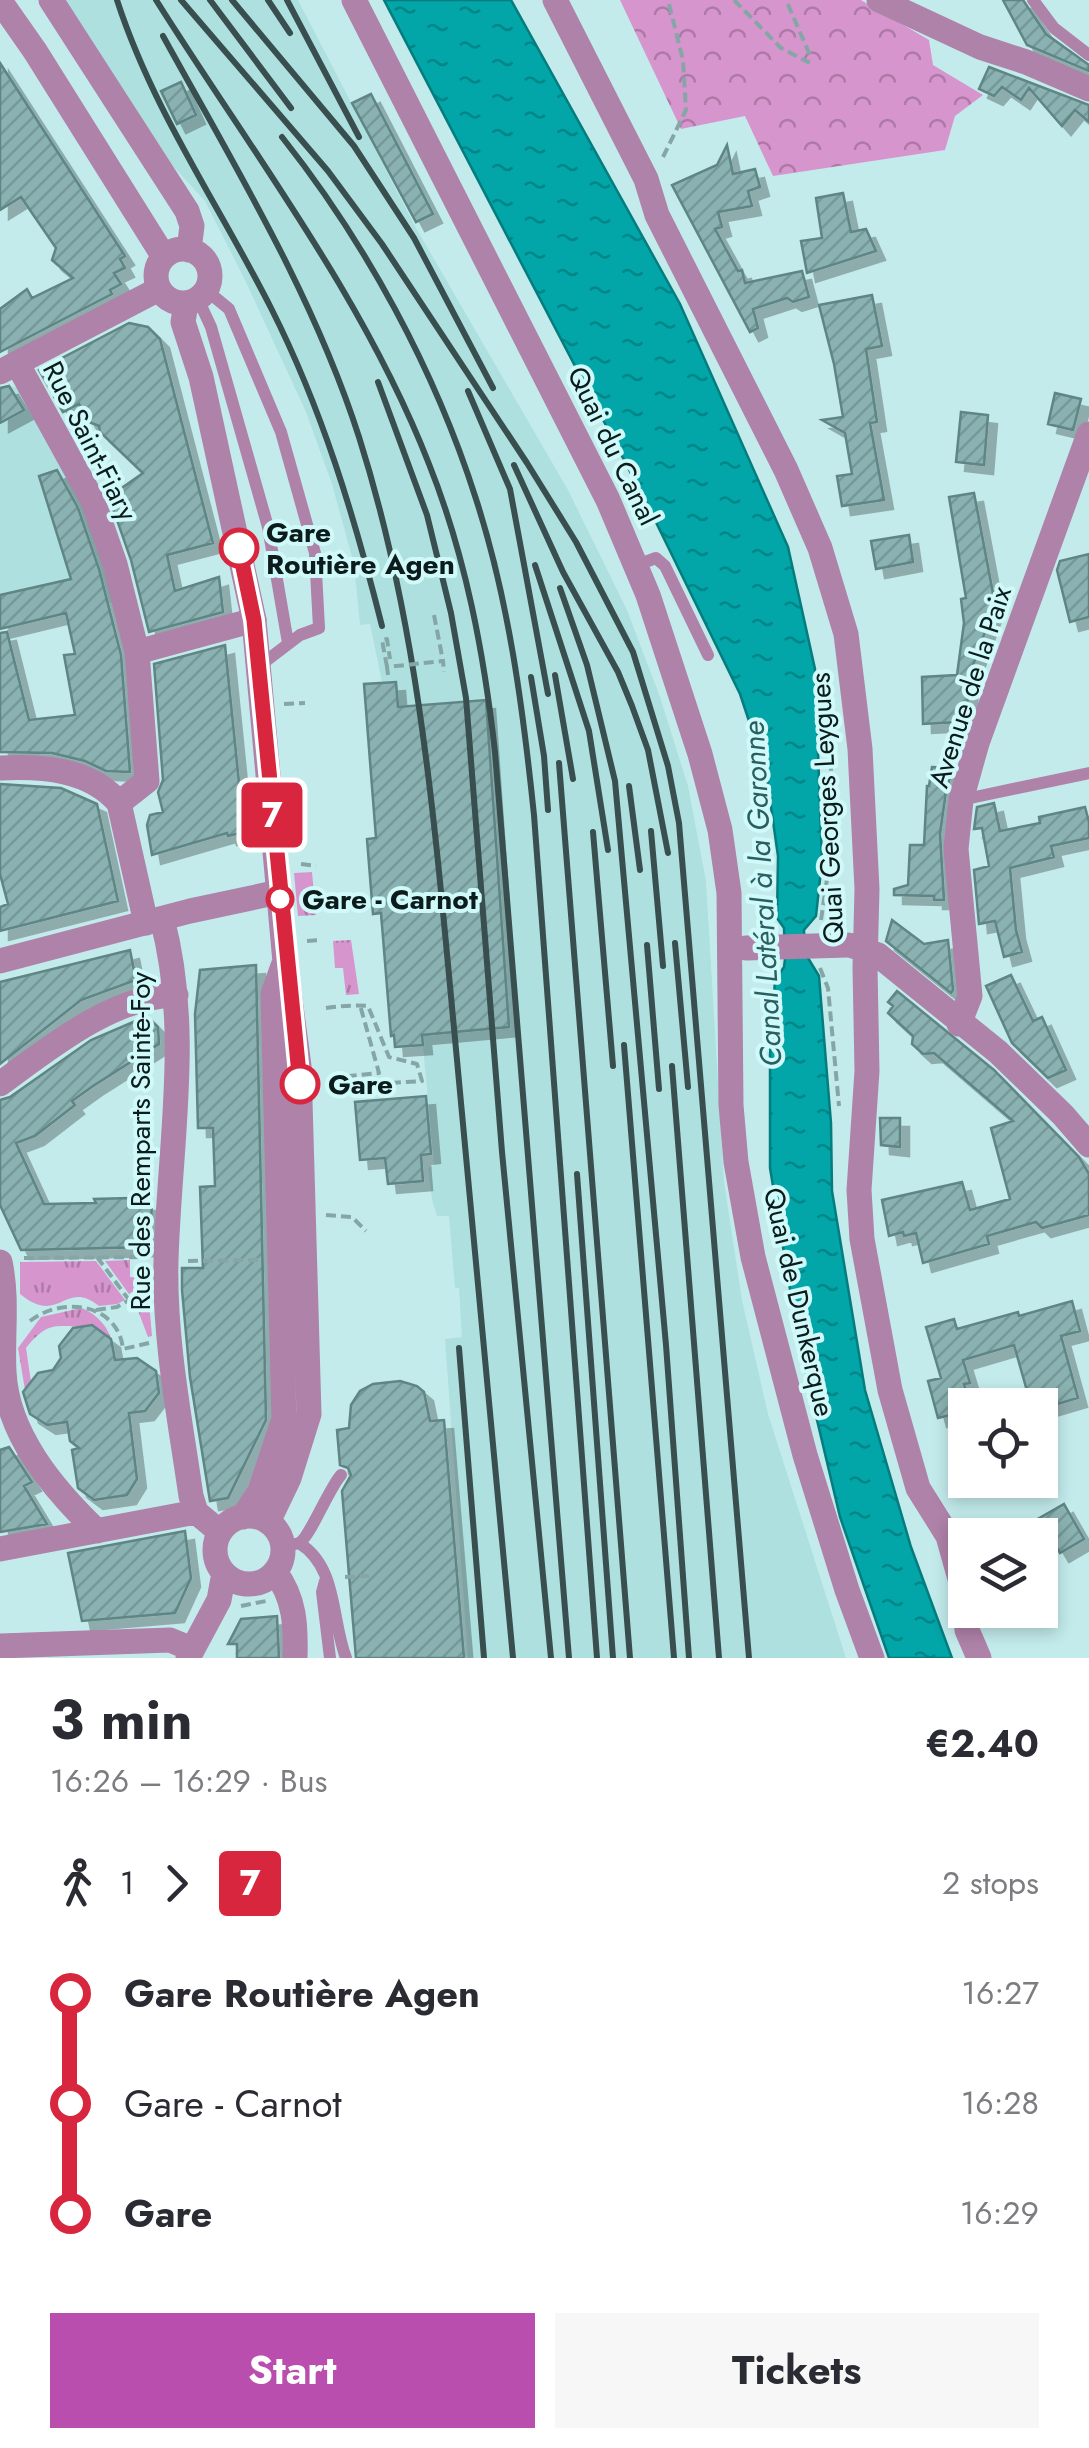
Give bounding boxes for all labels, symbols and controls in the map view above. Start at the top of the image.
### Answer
street label: Rue Saint-Fiary [32,354,148,528]
street label: Quai du Canal [557,360,669,532]
place label: Gare Routière Agen [266,512,455,585]
marker: Gare Routière Agen [220,529,258,567]
street label: Avenue de la Paix [918,581,1022,793]
street label: Quai Georges Leygues [799,671,855,945]
water label: Canal Latéral à la Garonne [731,720,793,1068]
line badge: 7 [240,782,304,848]
text: 7 [261,790,283,840]
place label: Gare - Carnot [302,879,478,920]
marker: Gare - Carnot [267,886,293,912]
street label: Rue des Remparts Sainte-Foy [120,971,161,1310]
place label: Gare [328,1064,393,1105]
marker: Gare [281,1065,319,1103]
street label: Quai de Dunkerque [753,1183,845,1421]
map controls [948,1388,1058,1628]
button: locate [948,1388,1058,1498]
button: layers [948,1518,1058,1628]
text: 3 min [50,1680,193,1760]
text: €2.40 [925,1716,1039,1771]
text: 16:26 – 16:29 · Bus [50,1758,327,1804]
icon: walk [50,1856,105,1911]
icon: forward [149,1856,204,1911]
text: 7 [239,1858,261,1908]
text: 1 [120,1860,134,1906]
text: 2 stops [942,1860,1039,1906]
text: Gare Routière Agen [124,1966,480,2021]
text: 16:27 [962,1970,1039,2016]
text: Gare - Carnot [124,2076,342,2131]
text: 16:28 [961,2080,1039,2126]
text: Gare [124,2186,212,2241]
text: 16:29 [960,2190,1039,2236]
button: Start [50,2313,535,2428]
button: Tickets [555,2313,1039,2428]

